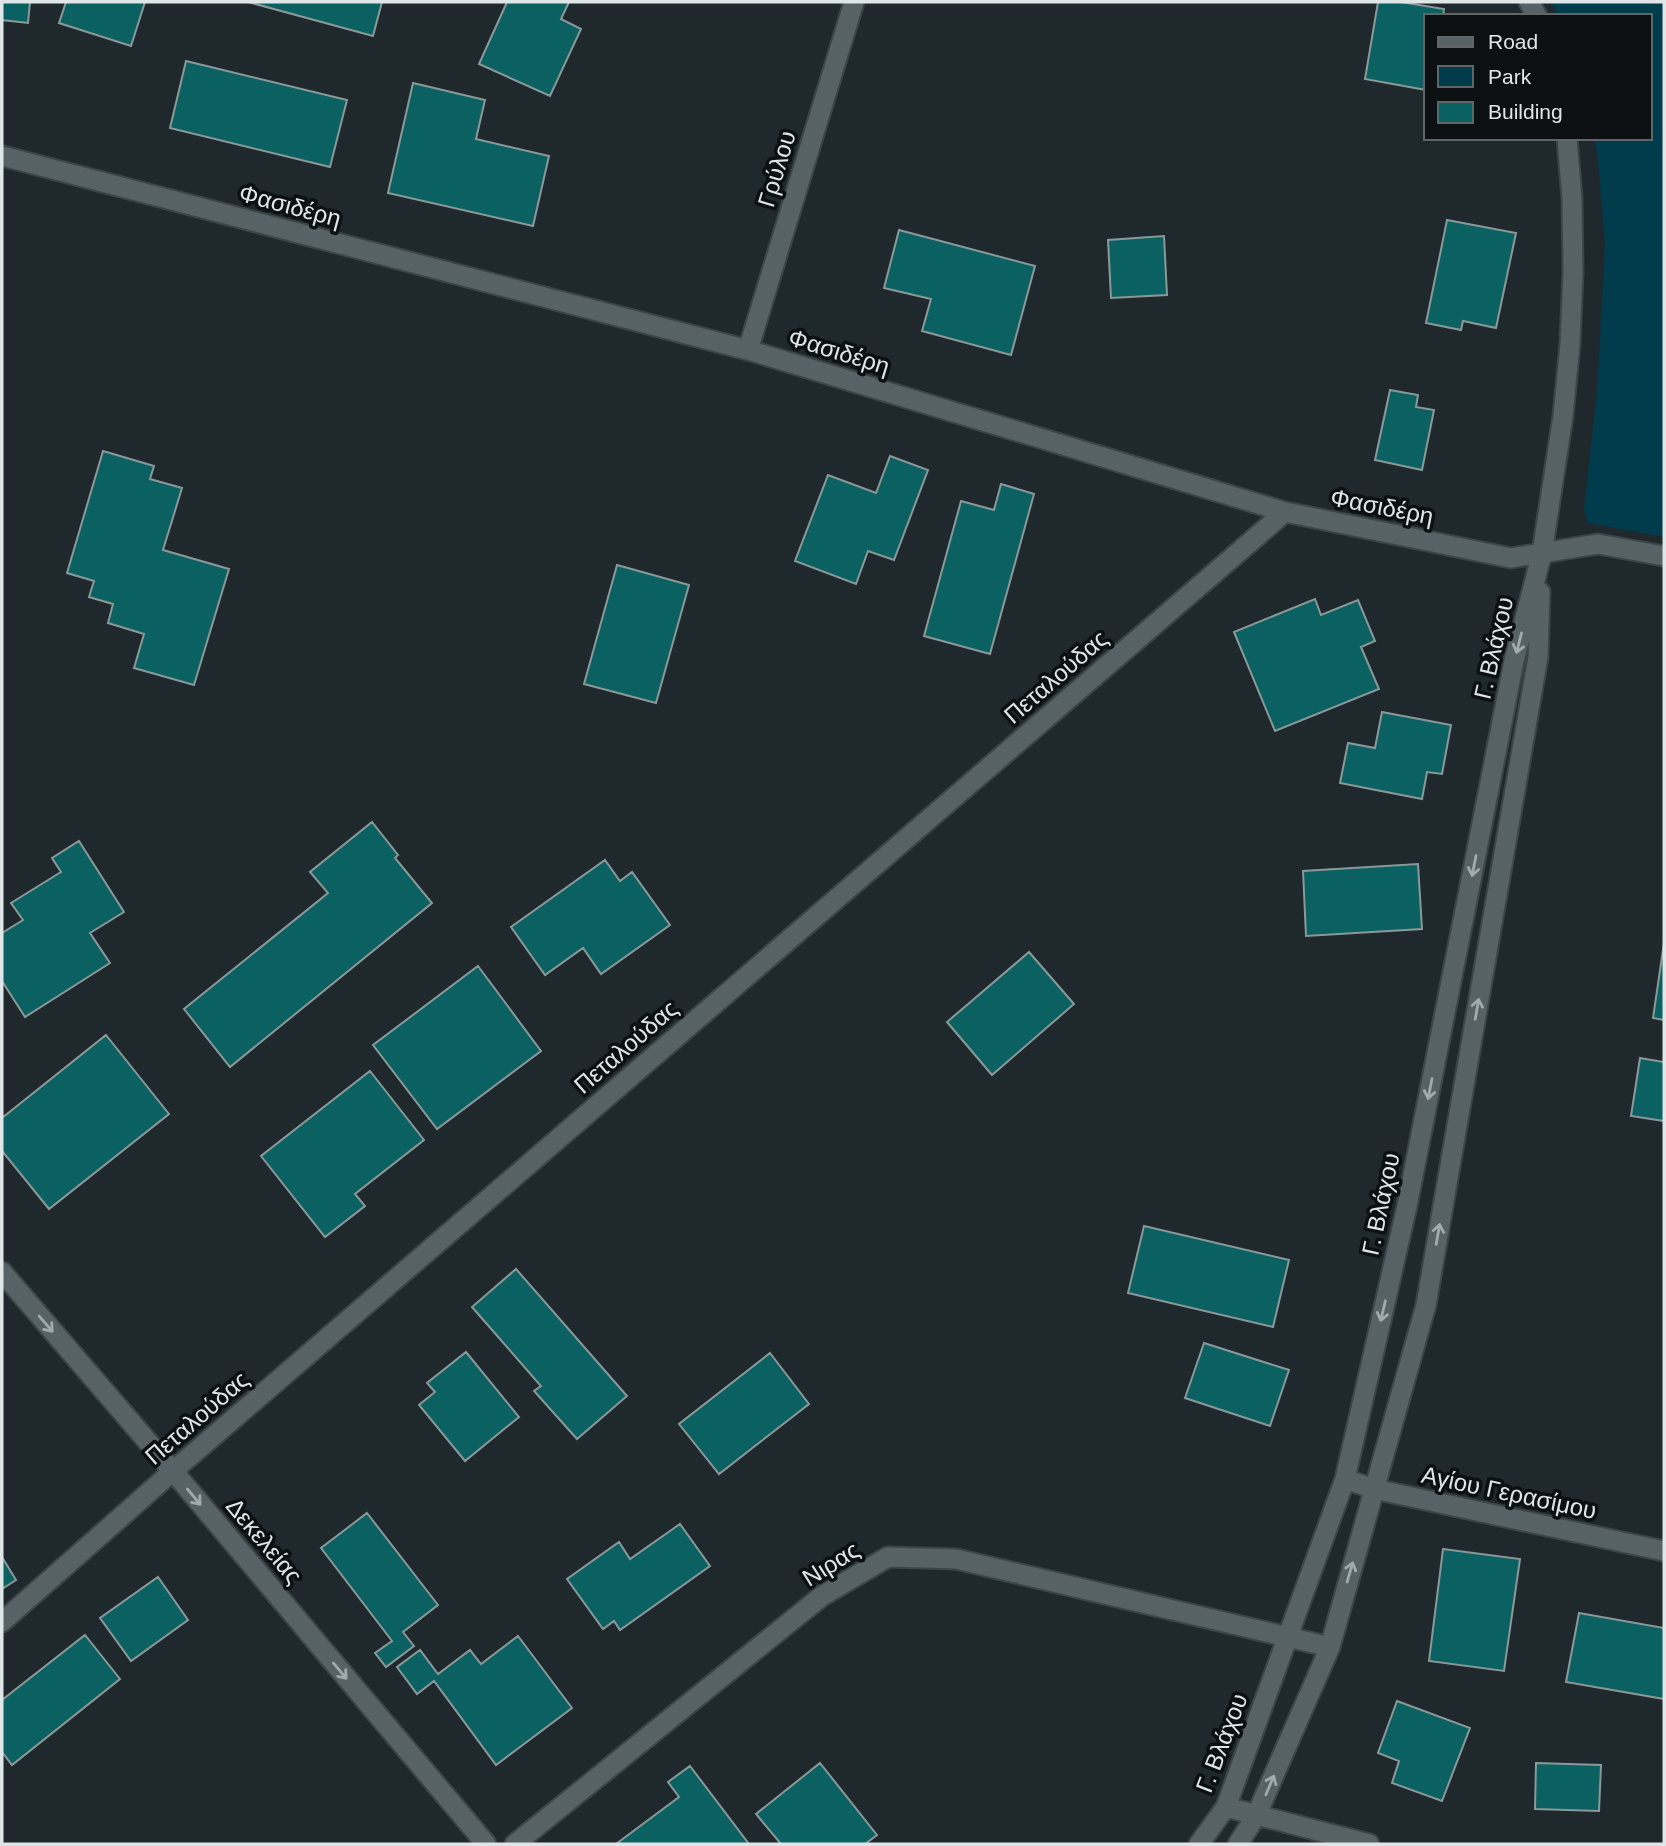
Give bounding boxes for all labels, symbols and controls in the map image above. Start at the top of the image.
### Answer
legend [1424,14,1652,140]
text: Road [1488,30,1538,53]
text: Park [1488,65,1532,88]
text: Building [1488,100,1563,123]
street label: Γρύλου [752,128,801,210]
street label: Φασιδέρη [236,179,344,232]
street label: Φασιδέρη [785,323,893,380]
street label: Φασιδέρη [1328,483,1436,530]
street label: Γ. Βλάχου [1469,594,1518,702]
street label: Πεταλούδας [999,624,1113,729]
one-way arrow [1512,631,1525,654]
one-way arrow [1467,854,1480,877]
street label: Πεταλούδας [569,994,683,1099]
one-way arrow [1471,999,1484,1021]
one-way arrow [1422,1077,1436,1100]
street label: Γ. Βλάχου [1357,1150,1405,1258]
one-way arrow [1432,1223,1445,1246]
one-way arrow [1375,1300,1388,1322]
one-way arrow [38,1315,54,1333]
street label: Πεταλούδας [140,1365,254,1470]
street label: Αγίου Γερασίμου [1419,1461,1599,1524]
one-way arrow [186,1487,202,1505]
street label: Δεκελείας [221,1493,308,1589]
street label: Νιρας [797,1536,864,1591]
one-way arrow [1345,1561,1358,1583]
one-way arrow [333,1662,348,1680]
street label: Γ. Βλάχου [1190,1689,1253,1796]
one-way arrow [1264,1774,1277,1796]

